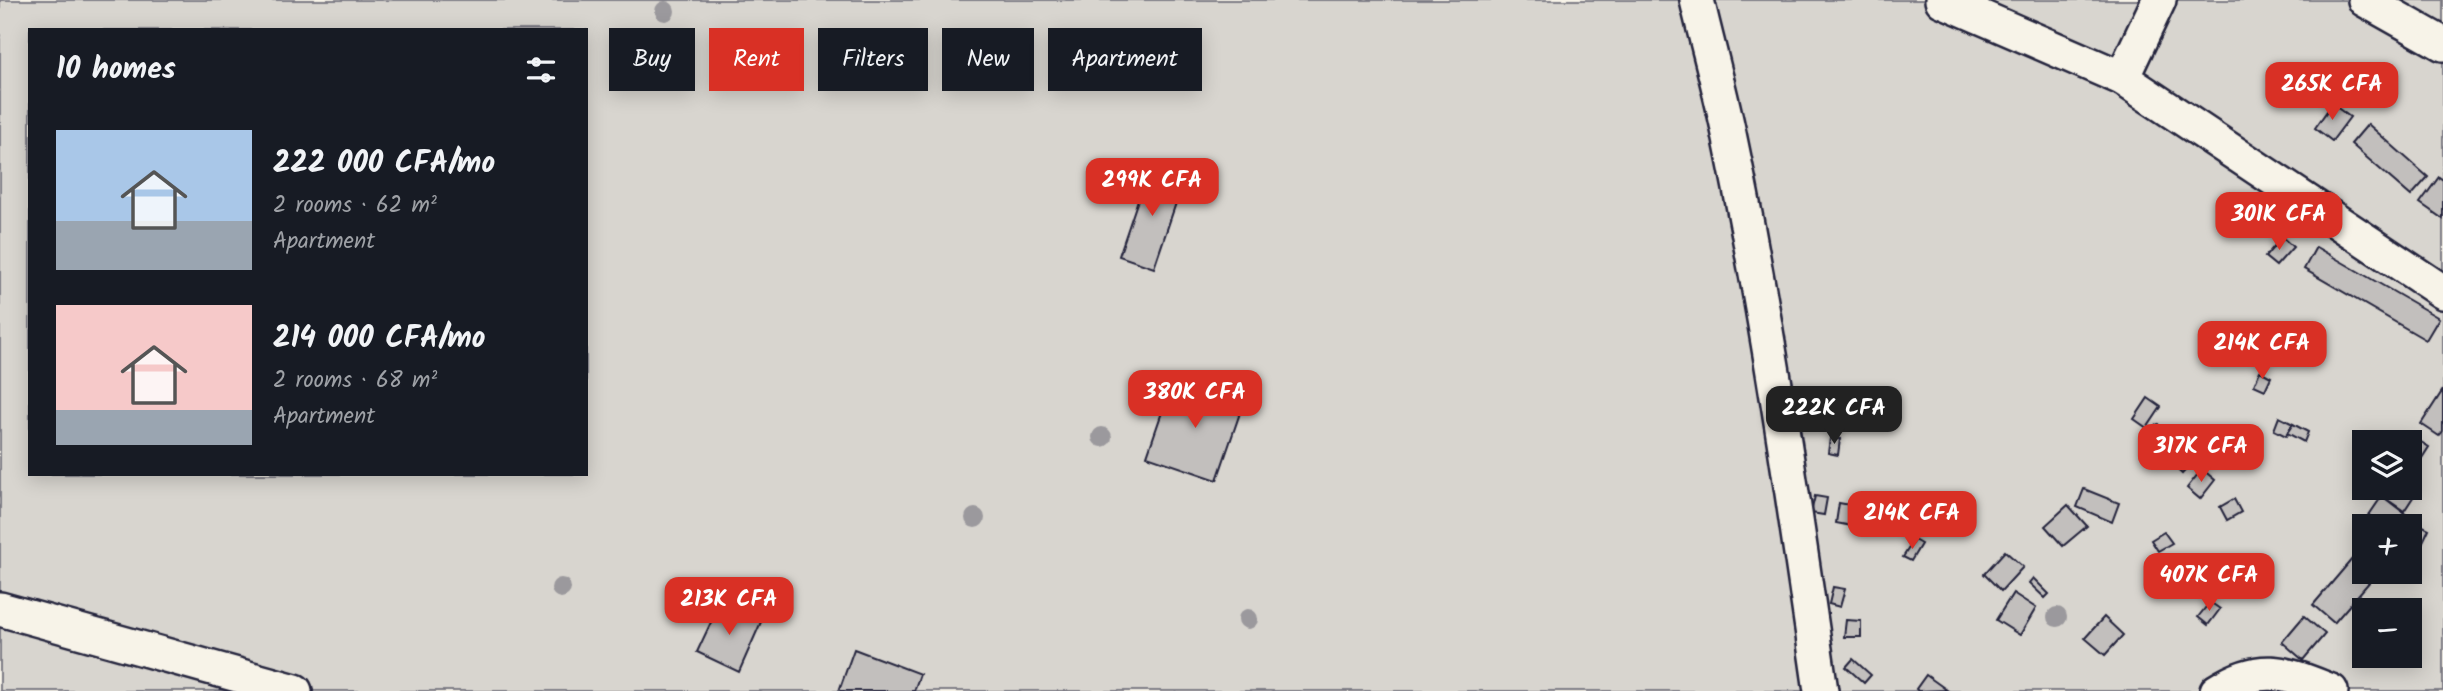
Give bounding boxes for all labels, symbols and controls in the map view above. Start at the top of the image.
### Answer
chip: Buy [609,28,695,91]
chip: Rent [709,28,804,91]
chip: Filters [818,28,928,91]
chip: New [942,28,1034,91]
chip: Apartment [1048,28,1202,91]
text: 10 homes [56,46,176,94]
icon: filters [522,51,560,89]
pin: 265K CFA [2260,62,2404,122]
text: 265K CFA [2281,67,2383,103]
text: 222 000 CFA/mo [273,140,495,188]
icon: home [112,158,196,242]
pin: 299K CFA [1080,158,1224,218]
text: 299K CFA [1102,163,1202,199]
text: 2 rooms · 62 m² [273,188,437,224]
pin: 301K CFA [2207,192,2351,252]
text: 301K CFA [2231,197,2327,233]
text: Apartment [273,224,375,260]
text: 214 000 CFA/mo [273,315,486,363]
pin: 214K CFA [2190,322,2334,381]
text: 214K CFA [2214,326,2310,362]
icon: home [112,333,196,417]
text: 2 rooms · 68 m² [273,363,437,399]
pin: 380K CFA [1123,370,1267,430]
text: 380K CFA [1144,375,1246,411]
pin: 222K CFA [1762,386,1906,446]
text: 222K CFA [1782,391,1886,427]
text: Apartment [273,399,375,435]
pin: 317K CFA [2129,424,2273,484]
text: 317K CFA [2154,429,2248,465]
map controls [2352,430,2422,668]
button: layers [2352,430,2422,500]
pin: 214K CFA [1840,491,1984,551]
text: 214K CFA [1864,496,1960,532]
button: + [2352,514,2422,584]
pin: 407K CFA [2137,554,2281,613]
text: 407K CFA [2159,558,2259,594]
pin: 213K CFA [657,578,801,637]
text: 213K CFA [681,582,777,618]
button: − [2352,598,2422,668]

